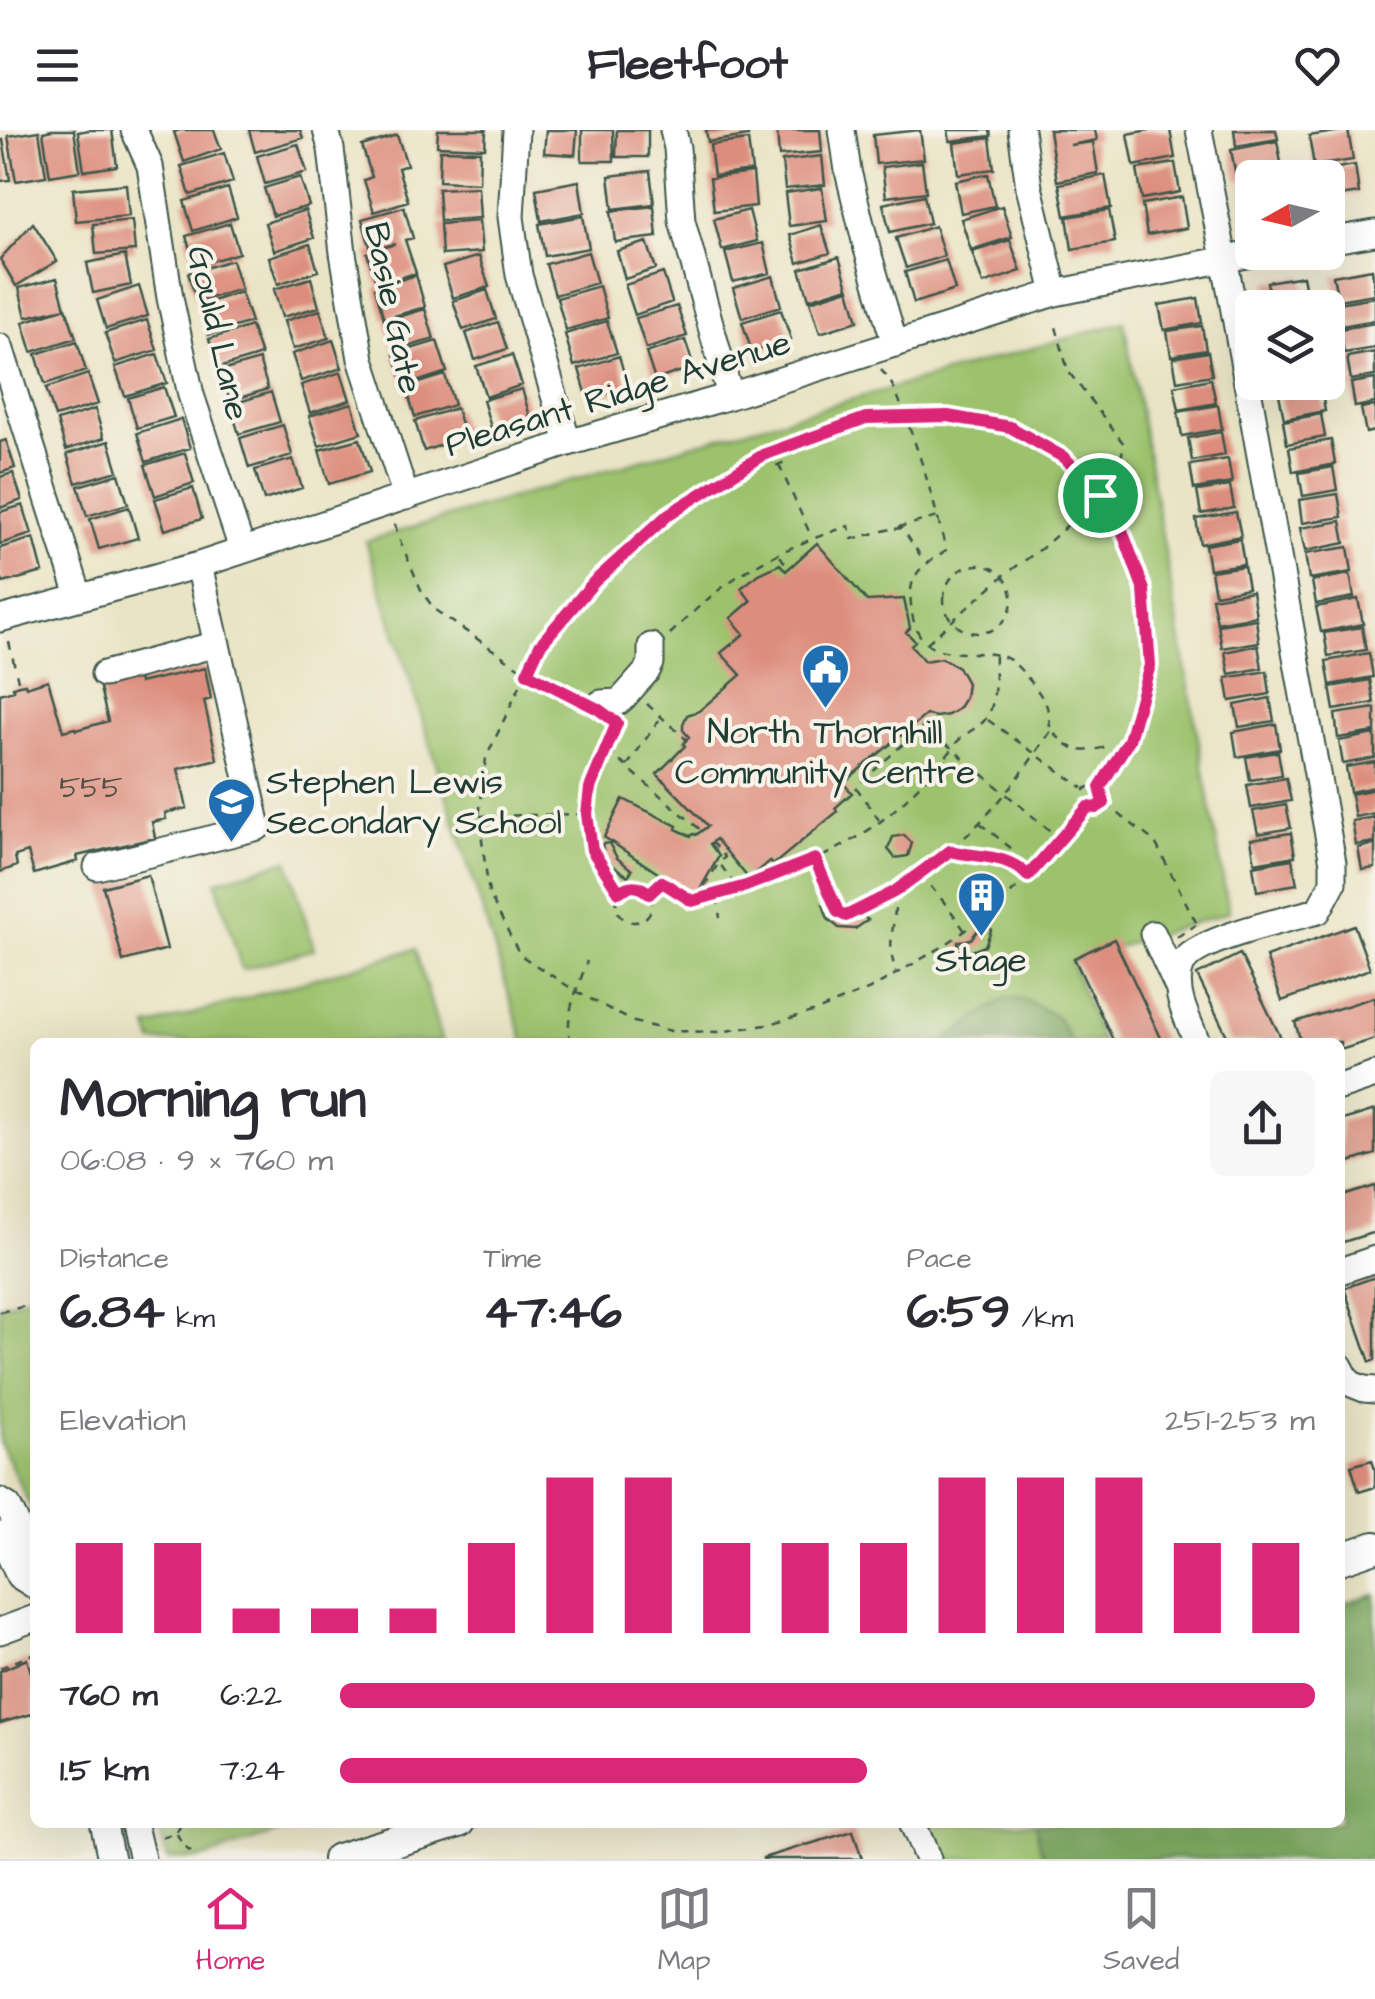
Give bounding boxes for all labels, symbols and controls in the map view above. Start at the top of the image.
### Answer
text: Fleetfoot [587,34,788,96]
icon: menu [30,38,85,93]
icon: heart [1290,38,1345,93]
north arrow [1235,160,1345,270]
map controls [1235,160,1345,400]
street label: Basie Gate [351,218,435,398]
street label: Gould Lane [174,241,262,425]
button: layers [1235,290,1345,400]
street label: Pleasant Ridge Avenue [439,318,797,472]
pin [1058,453,1143,538]
icon: arrive [1073,468,1128,523]
public building icon: North Thornhill Community Centre [799,642,851,710]
place label: North Thornhill Community Centre [675,708,975,798]
place label: Stephen Lewis Secondary School [266,758,562,848]
house number: 555 [59,767,123,809]
school or university icon: Stephen Lewis Secondary School [205,776,257,844]
building icon: Stage [955,870,1007,938]
place label: Stage [935,936,1027,987]
text: Morning run [60,1062,366,1138]
button: share [1210,1071,1315,1176]
text: 06:08 · 9 × 760 m [60,1138,333,1183]
text: Distance [60,1239,169,1278]
text: Time [483,1239,542,1278]
text: Pace [907,1239,972,1278]
text: 6.84 [60,1278,165,1347]
text: 47:46 [483,1278,622,1347]
text: 6:59 [907,1278,1010,1347]
text: km [165,1299,215,1338]
text: /km [1010,1299,1073,1338]
text: Elevation [60,1398,186,1443]
text: 251–253 m [1165,1398,1315,1443]
text: 760 m [60,1673,158,1718]
text: 6:22 [220,1673,282,1718]
text: 1.5 km [60,1748,149,1793]
text: 7:24 [220,1748,285,1793]
tab: Home [196,1881,265,1980]
tab: Map [657,1881,712,1980]
tab: Saved [1103,1881,1179,1980]

